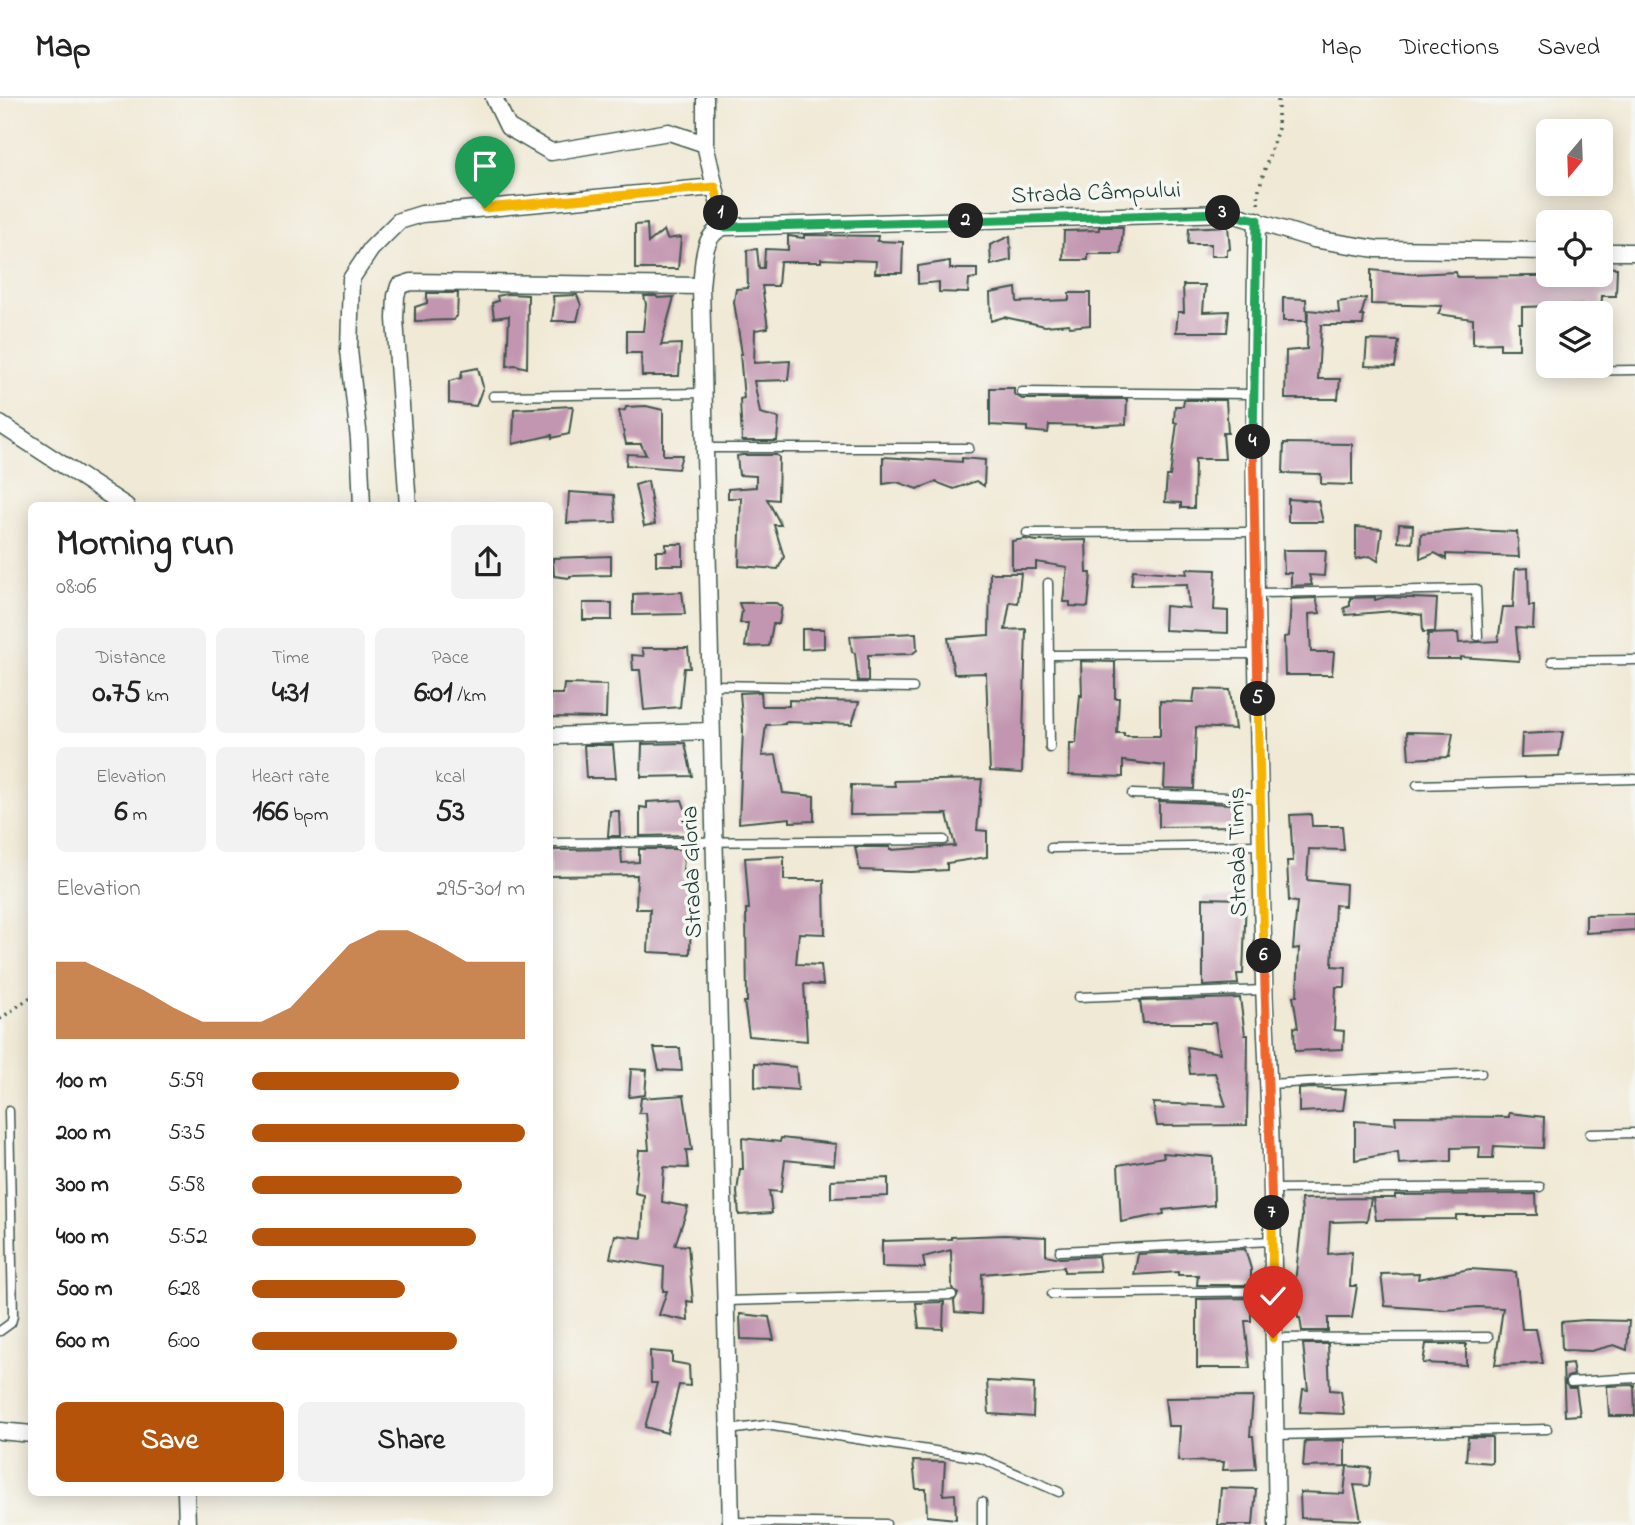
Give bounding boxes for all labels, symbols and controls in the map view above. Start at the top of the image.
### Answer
text: Map [35,24,91,72]
text: Map [1321,31,1362,66]
text: Directions [1400,31,1499,66]
text: Saved [1537,31,1600,66]
north arrow [1536,119,1614,196]
map controls [1536,119,1613,378]
pin [455,136,515,208]
icon: arrive [466,147,504,185]
street label: Strada Câmpului [1011,174,1181,214]
pin: 1 [704,195,738,230]
pin: 3 [1206,195,1240,230]
text: 1 [717,199,724,226]
text: 3 [1219,199,1226,226]
pin: 2 [948,204,984,238]
text: 2 [961,207,970,234]
button: locate [1536,210,1613,287]
button: layers [1536,301,1613,378]
pin: 4 [1236,424,1270,460]
text: 4 [1249,428,1256,455]
text: Morning run [56,517,234,573]
button: share [451,525,525,599]
text: 08:06 [56,571,97,604]
text: Distance [96,645,166,672]
text: Time [272,645,309,672]
text: Pace [432,645,469,672]
text: 0.75 [93,672,141,716]
text: 4:31 [272,672,309,716]
text: 6:01 [414,672,452,716]
pin: 5 [1240,682,1276,716]
text: km [141,683,169,710]
text: /km [452,683,486,710]
text: 5 [1252,685,1263,712]
text: Elevation [96,764,166,791]
text: Heart rate [252,764,329,791]
text: kcal [435,764,465,791]
street label: Strada Timiș [1220,787,1258,917]
text: 6 [114,791,128,835]
text: 166 [253,791,289,835]
text: 53 [435,791,465,835]
text: m [128,802,147,829]
text: bpm [289,802,328,829]
street label: Strada Gloria [673,805,713,939]
text: Elevation [56,873,141,906]
text: 295–301 m [437,873,525,906]
pin: 6 [1246,938,1282,974]
text: 6 [1259,942,1268,969]
text: 100 m [56,1065,107,1098]
text: 5:59 [168,1065,203,1098]
text: 200 m [56,1117,111,1150]
text: 5:35 [168,1117,206,1150]
text: 300 m [56,1169,109,1202]
text: 5:58 [168,1169,205,1202]
pin: 7 [1254,1196,1290,1230]
text: 7 [1268,1199,1275,1226]
text: 400 m [56,1221,109,1254]
text: 5:52 [168,1221,208,1254]
pin [1243,1266,1303,1338]
text: 500 m [56,1273,113,1306]
text: 6:28 [168,1273,200,1306]
icon: check [1254,1277,1292,1315]
text: 600 m [56,1325,110,1358]
text: 6:00 [168,1325,200,1358]
button: Save [56,1402,284,1482]
button: Share [298,1402,525,1482]

